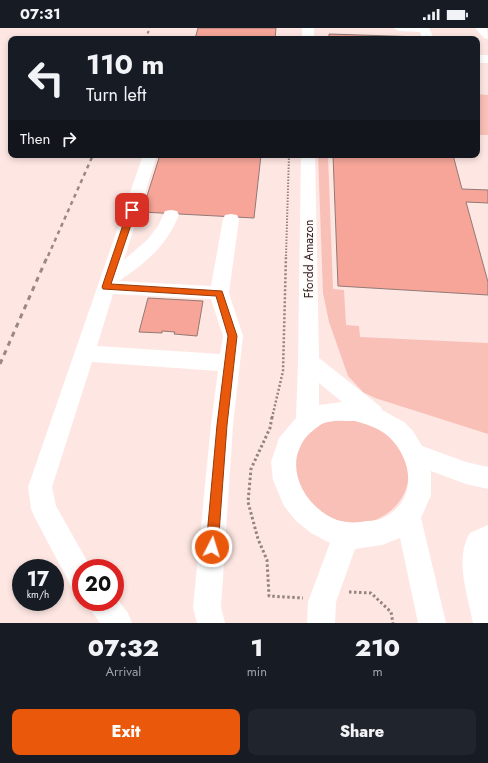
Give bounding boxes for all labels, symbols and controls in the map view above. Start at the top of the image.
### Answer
text: 07:31 [20,3,61,25]
text: 110 m [86,44,164,85]
icon: left [20,52,72,104]
text: Turn left [86,82,146,108]
text: Then [20,128,50,150]
icon: right [58,128,80,150]
pin [115,193,149,227]
icon: arrive [121,199,143,221]
street label: Ffordd Amazon [300,220,318,298]
position arrow [191,526,233,568]
speed limit sign: 20 [72,559,124,611]
text: 17 [27,565,49,594]
text: km/h [27,587,49,602]
text: 07:32 [88,630,159,665]
text: 1 [251,630,263,665]
text: 210 [355,630,400,665]
text: Arrival [105,662,141,681]
text: min [247,662,267,681]
text: m [372,662,383,681]
button: Exit [12,709,240,755]
button: Share [248,709,476,755]

